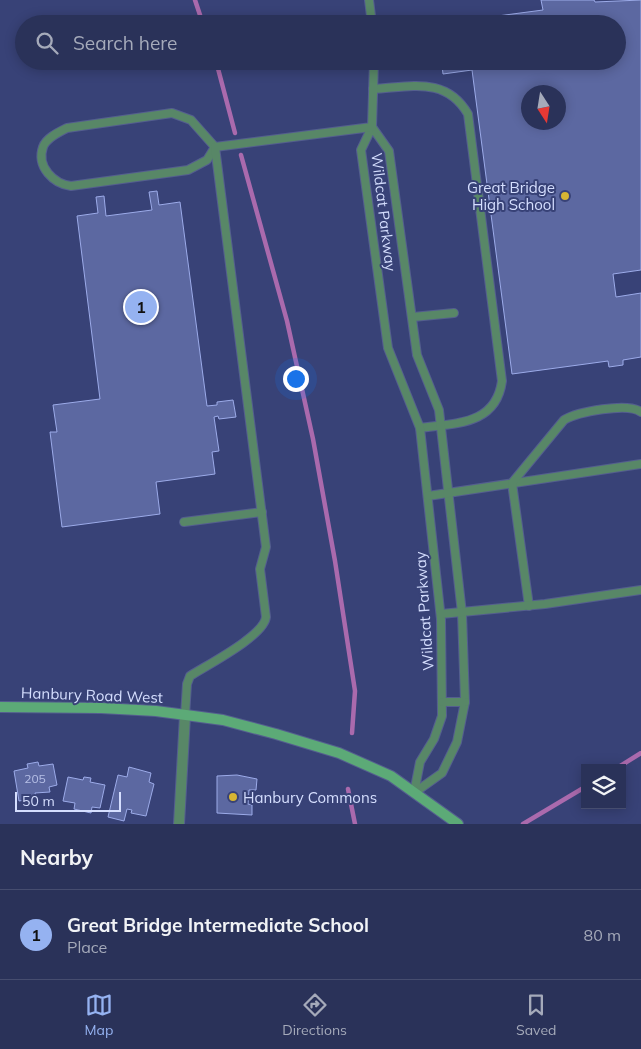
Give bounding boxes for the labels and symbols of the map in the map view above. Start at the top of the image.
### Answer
north arrow [521,85,566,130]
street label: Wildcat Parkway [367,152,401,272]
place label: Great Bridge High School [467,178,555,214]
marker: Great Bridge High School [559,190,571,202]
pin: 1 [125,288,157,326]
your location [283,366,309,392]
street label: Wildcat Parkway [410,551,438,671]
street label: Hanbury Road West [21,683,163,707]
house number: 205 [24,771,46,786]
place label: Hanbury Commons [243,788,377,807]
scale bar [15,789,121,812]
marker: Hanbury Commons [227,791,239,803]

